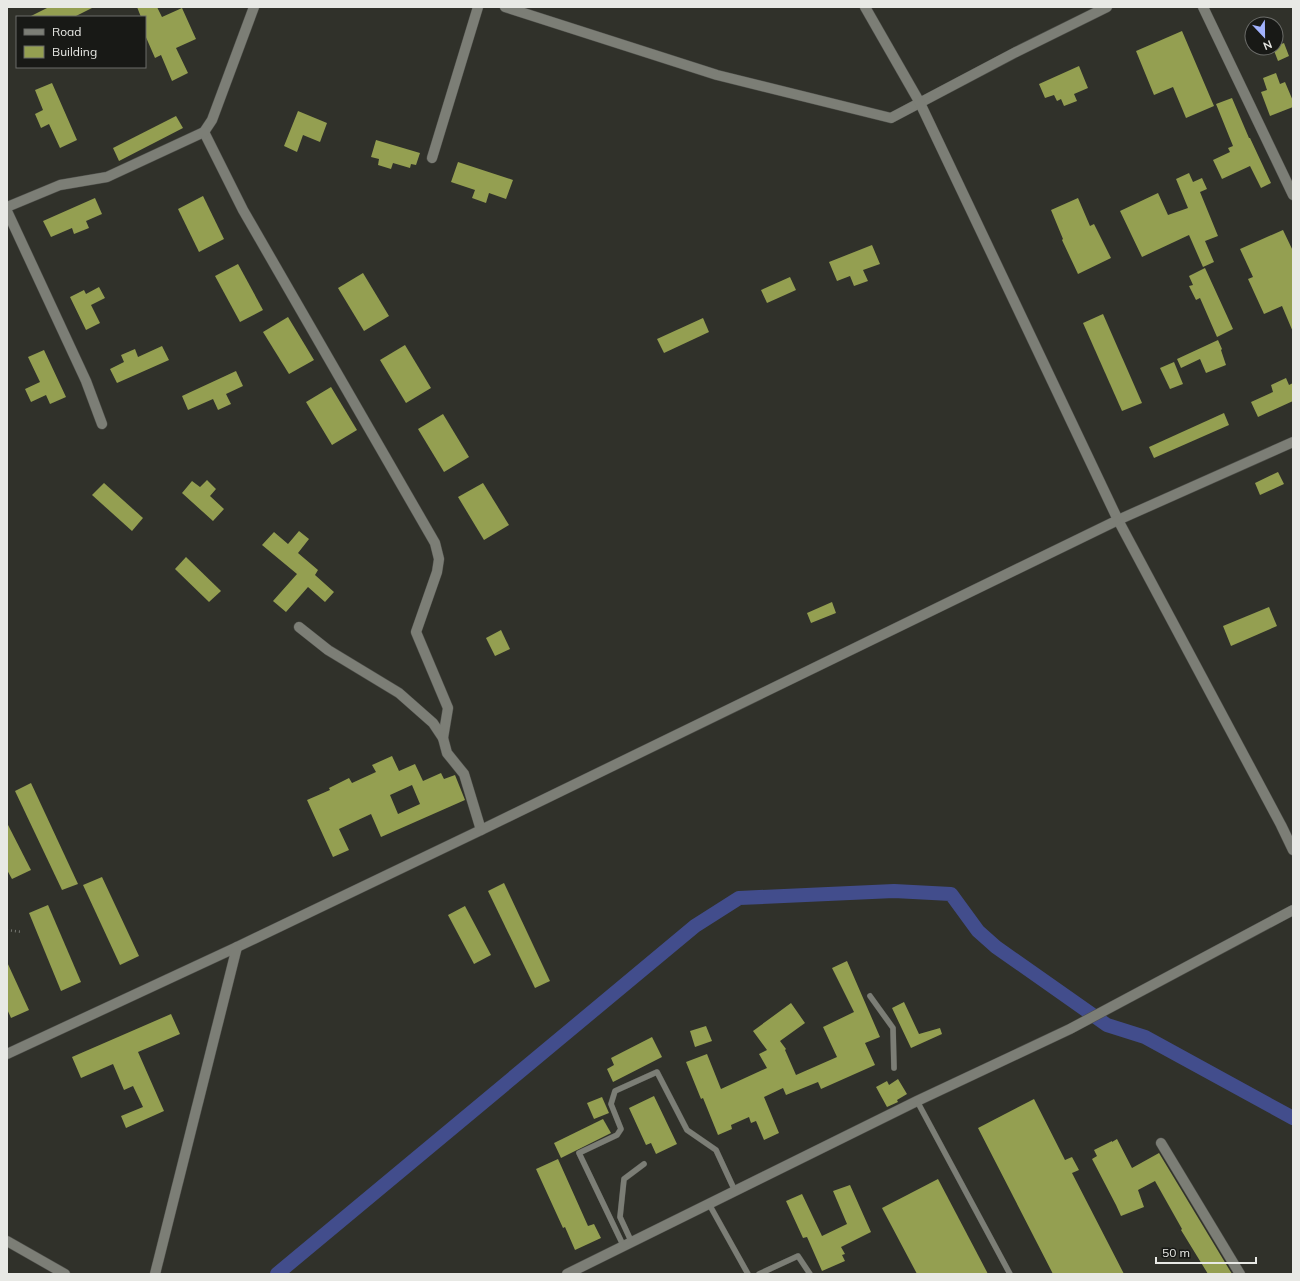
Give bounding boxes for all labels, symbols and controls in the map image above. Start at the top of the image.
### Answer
legend [16,16,146,68]
north arrow [1244,16,1284,56]
text: Road [52,24,81,39]
text: N [1261,37,1274,53]
text: Building [52,44,97,59]
scale bar [1156,1239,1256,1265]
text: 50 m [1162,1245,1190,1260]

